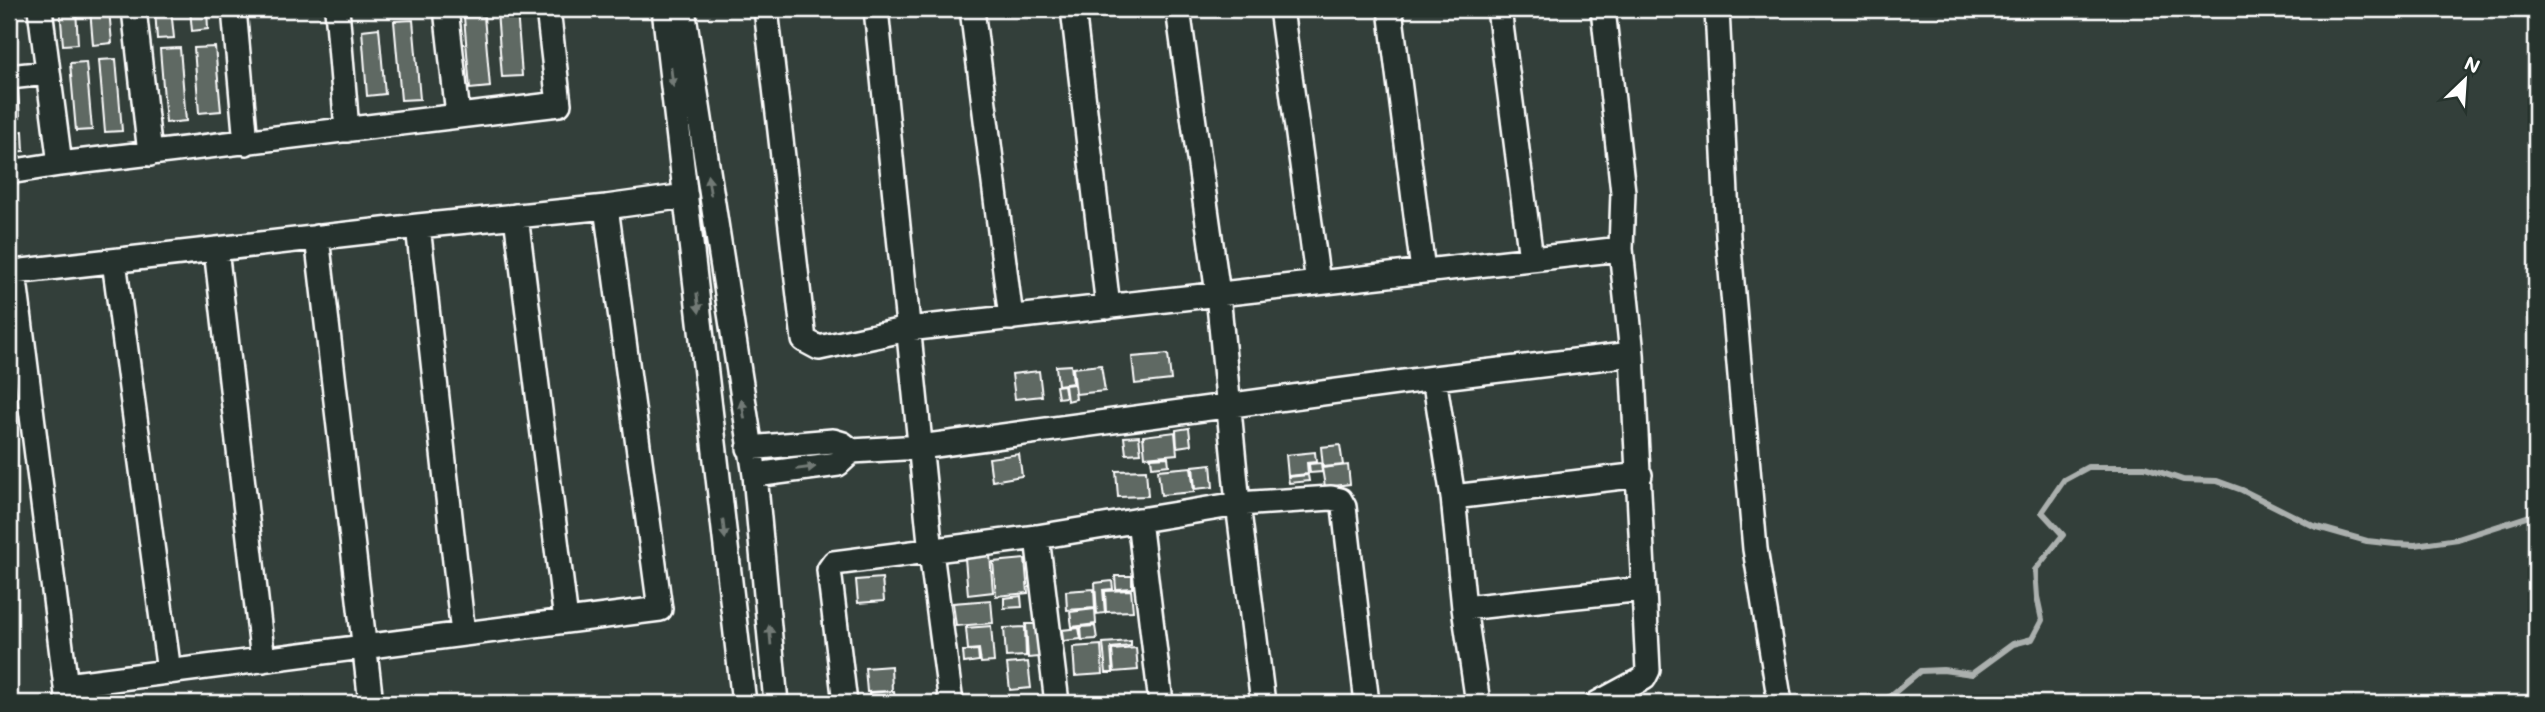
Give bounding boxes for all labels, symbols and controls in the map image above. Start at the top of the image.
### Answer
north arrow [2430,46,2500,116]
text: N [2461,50,2484,79]
one-way arrow [667,66,678,88]
one-way arrow [704,173,715,195]
one-way arrow [693,292,704,314]
one-way arrow [738,398,749,420]
one-way arrow [795,462,817,473]
one-way arrow [719,518,730,540]
one-way arrow [764,624,775,646]

